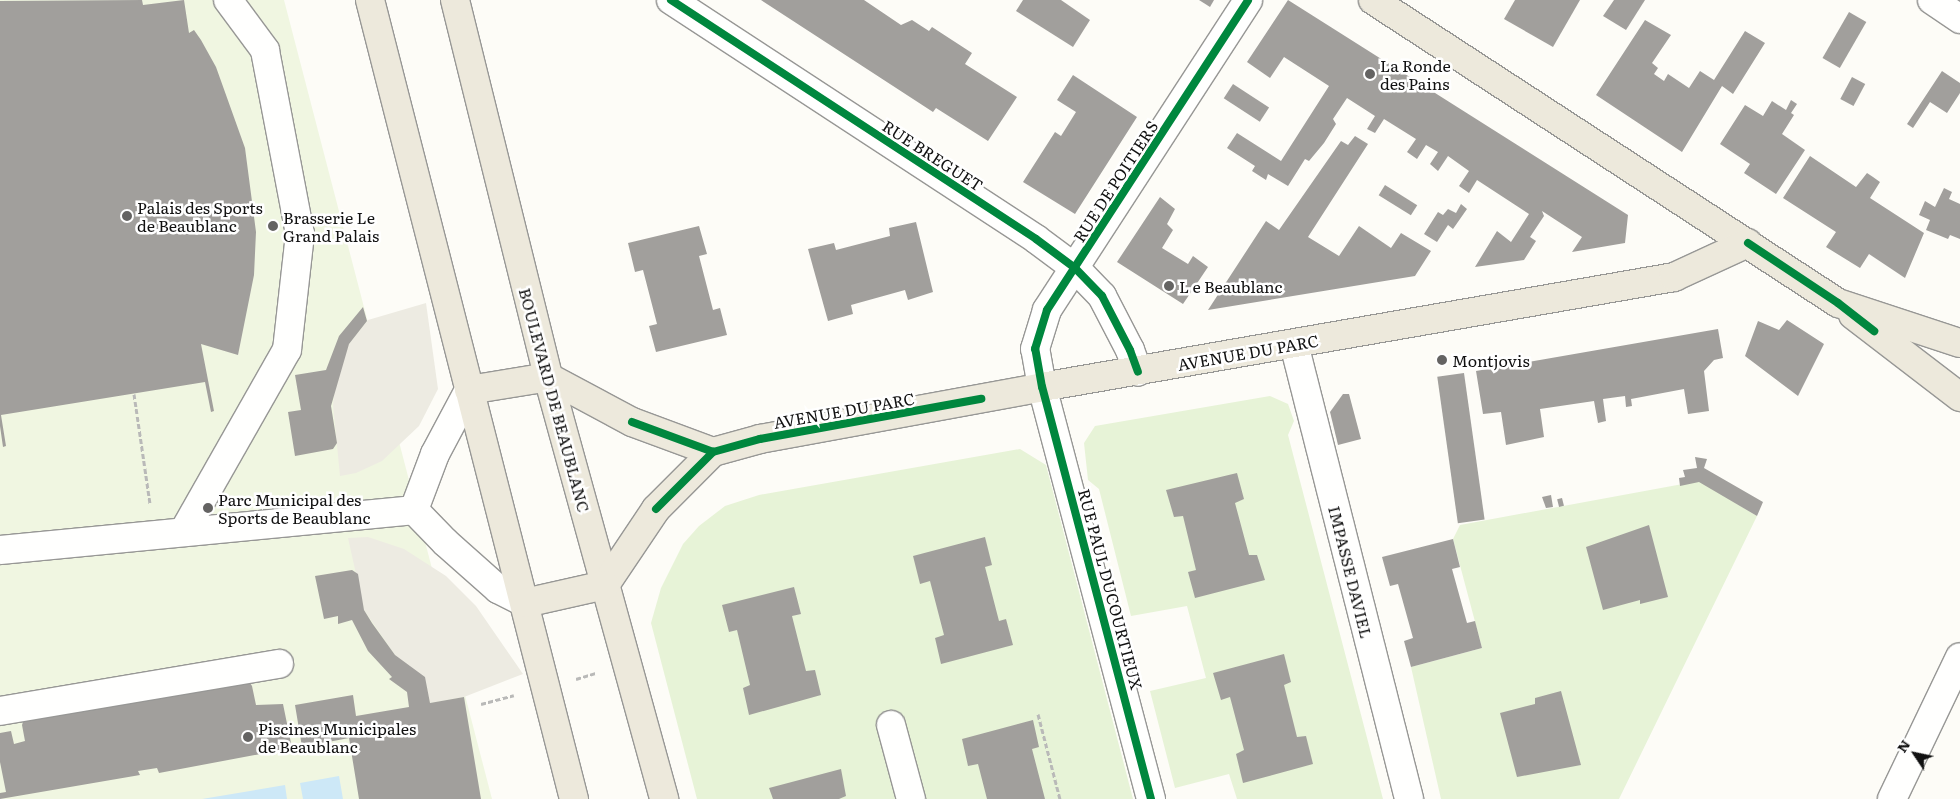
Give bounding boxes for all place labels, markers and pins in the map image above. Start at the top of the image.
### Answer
place label: La Ronde des Pains [1380,55,1451,93]
marker: La Ronde des Pains [1364,68,1376,80]
place label: Palais des Sports de Beaublanc [137,197,263,235]
place label: Brasserie Le Grand Palais [283,207,379,245]
marker: Palais des Sports de Beaublanc [121,210,133,222]
marker: Brasserie Le Grand Palais [267,220,279,232]
place label: L e Beaublanc [1179,276,1283,296]
marker: L e Beaublanc [1163,280,1175,292]
place label: Montjovis [1452,350,1530,370]
marker: Montjovis [1436,354,1448,366]
place label: Parc Municipal des Sports de Beaublanc [218,489,371,527]
marker: Parc Municipal des Sports de Beaublanc [202,502,214,514]
place label: Piscines Municipales de Beaublanc [258,718,416,756]
marker: Piscines Municipales de Beaublanc [242,731,254,743]

